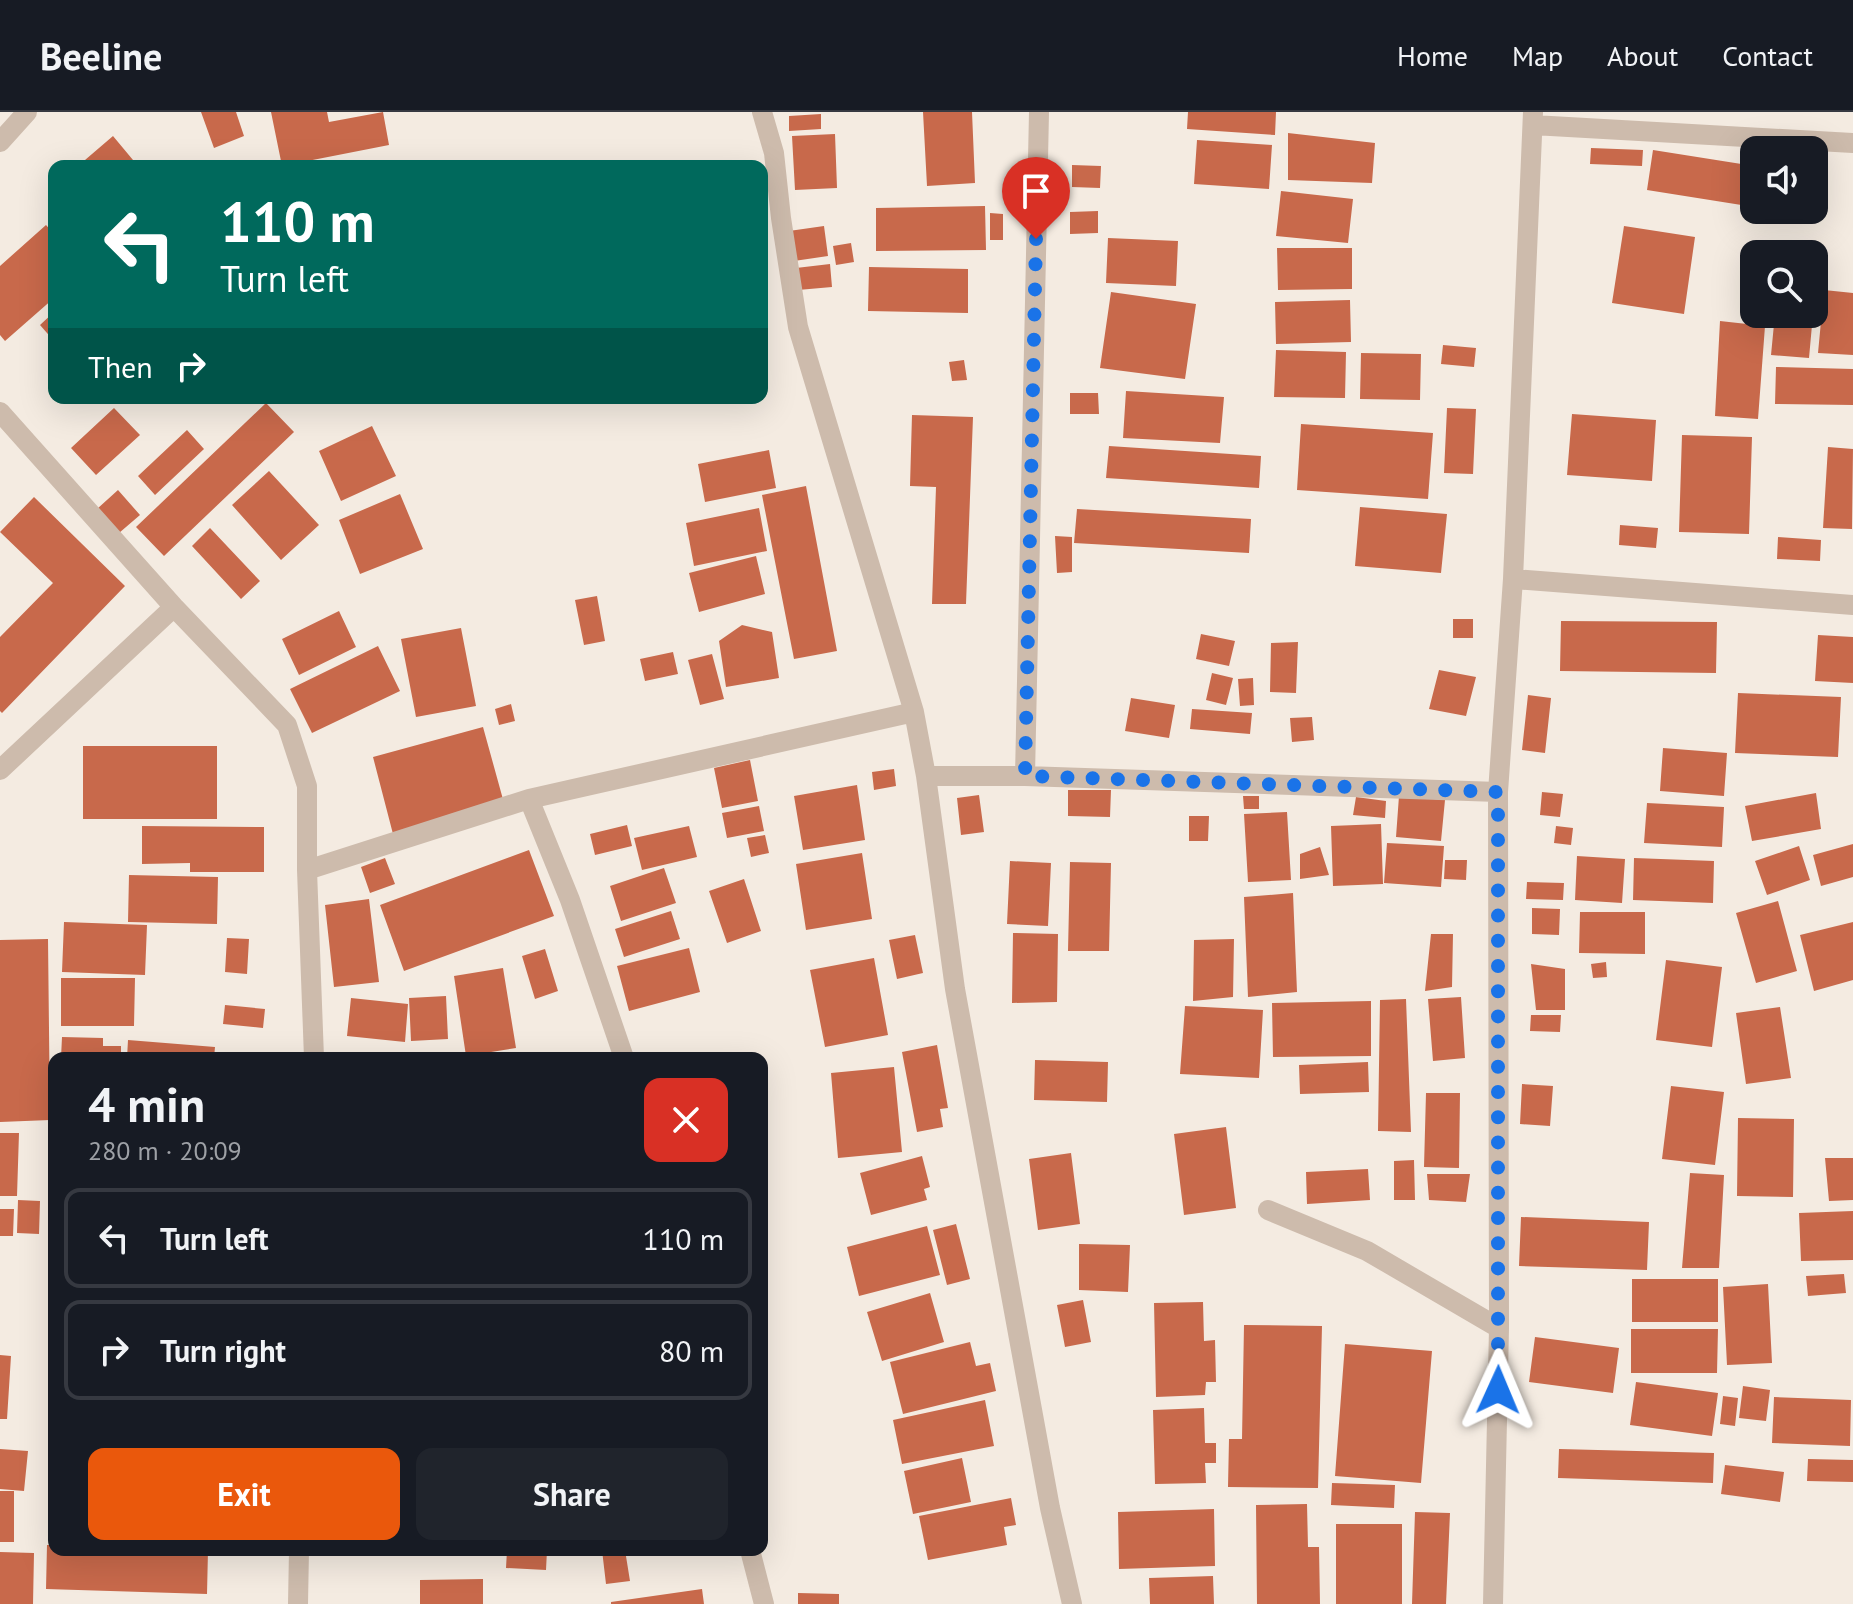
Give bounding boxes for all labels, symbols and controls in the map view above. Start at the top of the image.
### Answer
text: Beeline [40,31,162,80]
text: Home [1397,37,1468,74]
text: Map [1512,37,1563,74]
text: About [1607,37,1678,74]
text: Contact [1722,37,1813,74]
map controls [1740,136,1828,328]
button: sound [1740,136,1828,224]
pin [1002,157,1070,239]
icon: arrive [1014,169,1058,213]
text: 110 m [220,185,375,257]
icon: left [88,192,192,296]
button: search [1740,240,1828,328]
text: Turn left [220,255,349,302]
icon: right [169,344,213,388]
text: Then [88,347,153,386]
text: 4 min [88,1073,205,1135]
button: close [644,1078,728,1162]
text: 280 m · 20:09 [88,1134,242,1167]
icon: left [92,1216,136,1260]
text: Turn left [160,1219,268,1258]
text: 110 m [643,1219,724,1258]
icon: right [92,1328,136,1372]
text: Turn right [160,1331,286,1370]
text: 80 m [659,1331,724,1370]
position arrow [1456,1348,1540,1432]
button: Exit [88,1448,400,1540]
button: Share [416,1448,728,1540]

